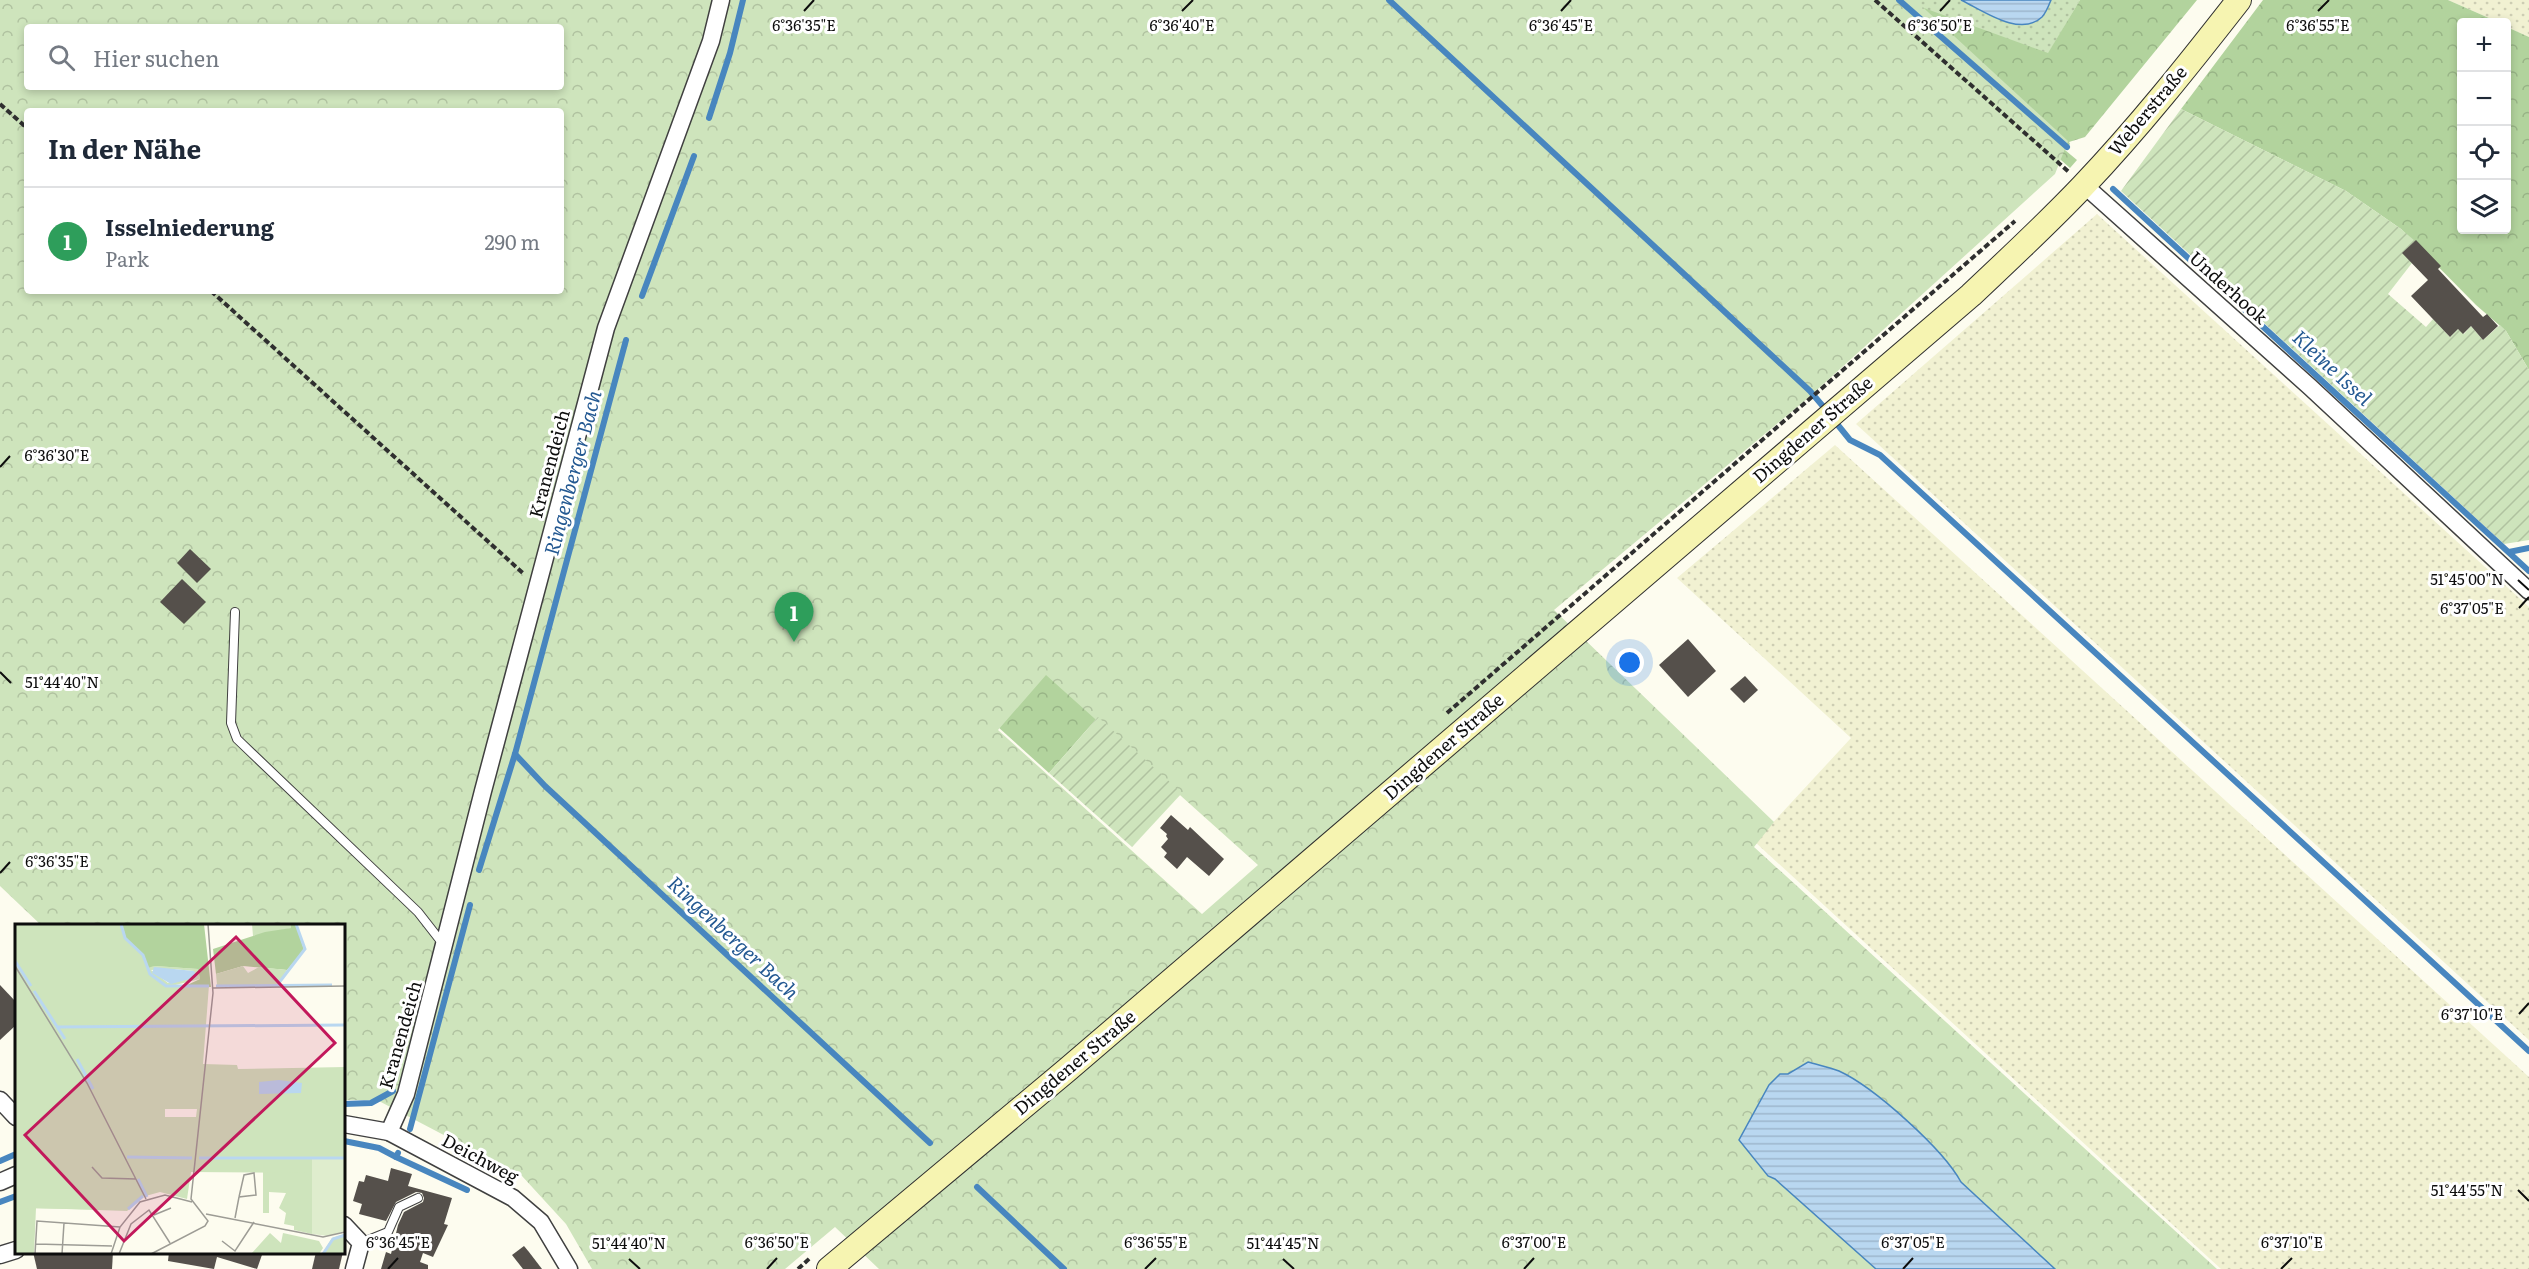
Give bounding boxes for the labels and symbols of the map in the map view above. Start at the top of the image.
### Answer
text: 6°36'35"E [772,13,836,36]
text: 6°36'40"E [1150,13,1214,36]
text: 6°36'45"E [1529,13,1593,36]
text: 6°36'50"E [1908,13,1972,36]
text: 6°36'55"E [2286,13,2350,36]
street label: Weberstraße [2101,59,2193,161]
street label: Underhook [2184,244,2275,330]
water label: Kleine Issel [2287,322,2380,412]
street label: Dingdener Straße [1746,369,1878,489]
water label: Ringenberger Bach [535,386,608,558]
street label: Kranendeich [521,406,576,521]
text: 6°36'30"E [25,443,89,466]
text: 51°45'00"N [2430,567,2504,590]
pin: 1 [774,592,814,642]
text: 6°37'05"E [2440,596,2504,619]
your location [1615,648,1644,677]
text: 51°44'40"N [25,670,99,693]
street label: Dingdener Straße [1377,686,1509,806]
text: 6°36'35"E [25,849,89,872]
water label: Ringenberger Bach [662,868,807,1006]
inset map [15,924,345,1254]
street label: Kranendeich [371,977,428,1092]
text: 6°37'10"E [2441,1002,2503,1025]
street label: Dingdener Straße [1007,1003,1141,1121]
street label: Deichweg [437,1126,525,1190]
text: 51°44'55"N [2431,1178,2503,1201]
text: 6°36'45"E [366,1230,430,1253]
text: 6°36'50"E [745,1230,809,1253]
text: 6°36'55"E [1124,1230,1188,1253]
text: 6°37'00"E [1502,1230,1566,1253]
text: 6°37'05"E [1881,1230,1945,1253]
text: 6°37'10"E [2261,1230,2323,1253]
text: 51°44'40"N [592,1231,666,1254]
text: 51°44'45"N [1247,1231,1319,1254]

